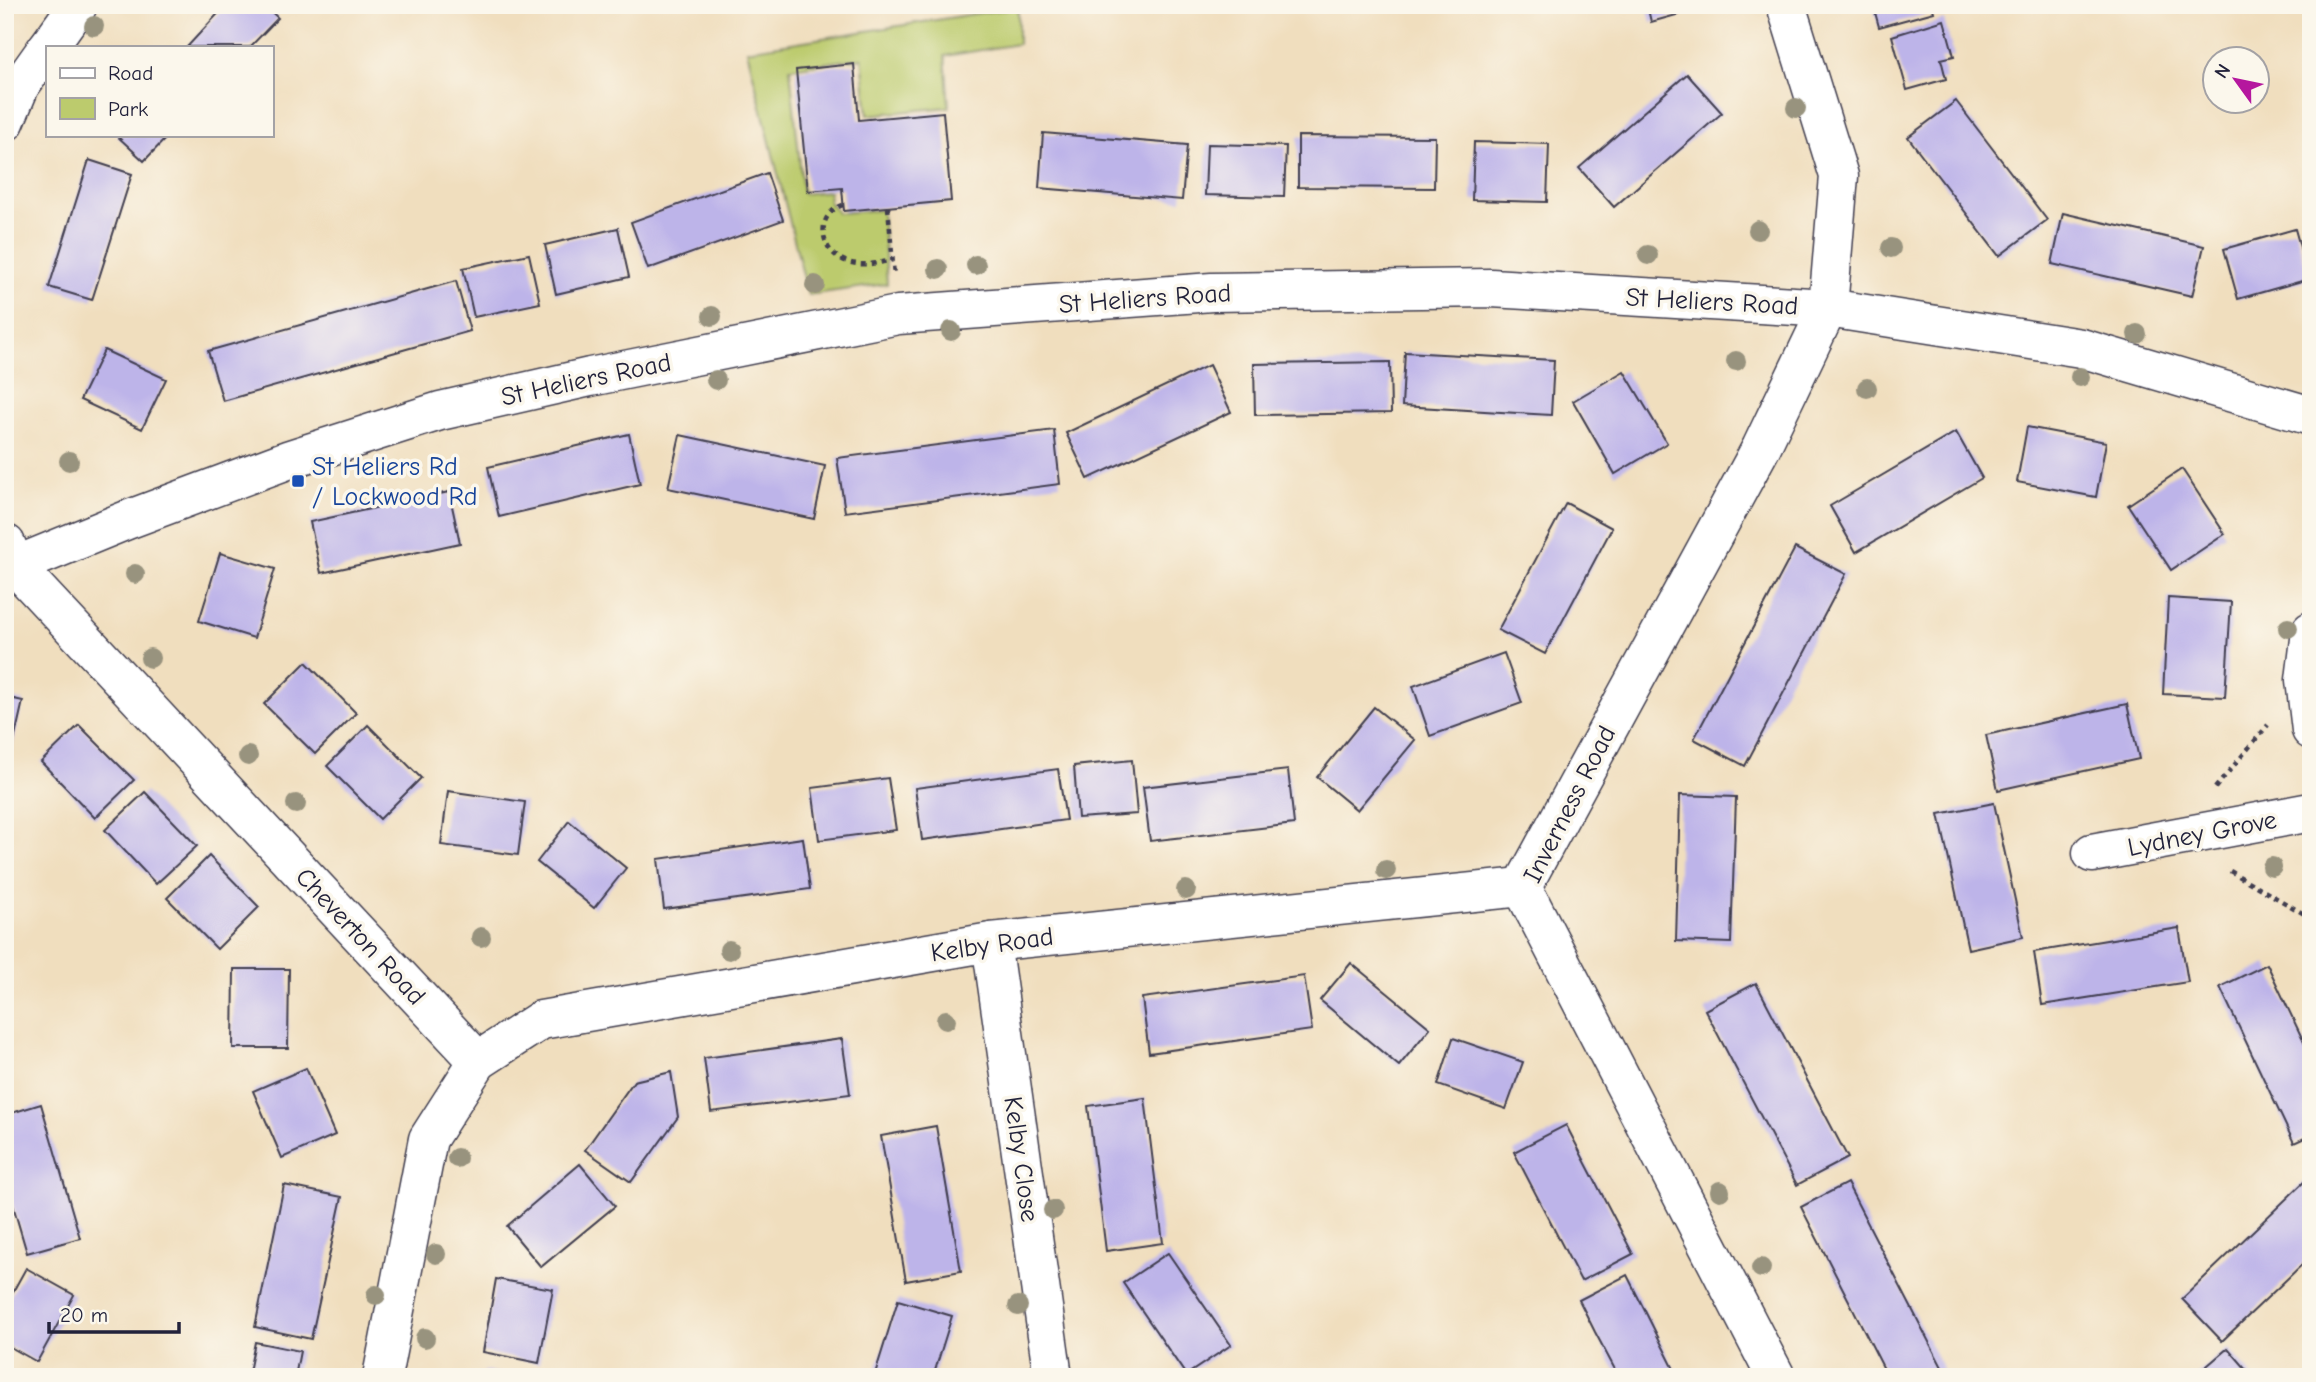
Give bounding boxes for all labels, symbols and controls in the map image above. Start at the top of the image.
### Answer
legend [46,46,273,136]
north arrow [2200,46,2270,116]
text: N [2210,60,2235,82]
text: Road [108,61,153,85]
text: Park [108,97,148,121]
street label: St Heliers Road [1058,278,1232,320]
street label: St Heliers Road [1625,282,1799,322]
street label: St Heliers Road [499,347,674,413]
place label: St Heliers Rd / Lockwood Rd [312,452,477,512]
marker: St Heliers Rd / Lockwood Rd [290,473,306,489]
street label: Inverness Road [1517,721,1622,888]
street label: Lydney Grove [2125,805,2279,863]
street label: Cheverton Road [289,862,431,1011]
street label: Kelby Road [929,922,1055,968]
street label: Kelby Close [997,1094,1045,1224]
scale bar [49,1291,178,1335]
text: 20 m [60,1303,108,1327]

